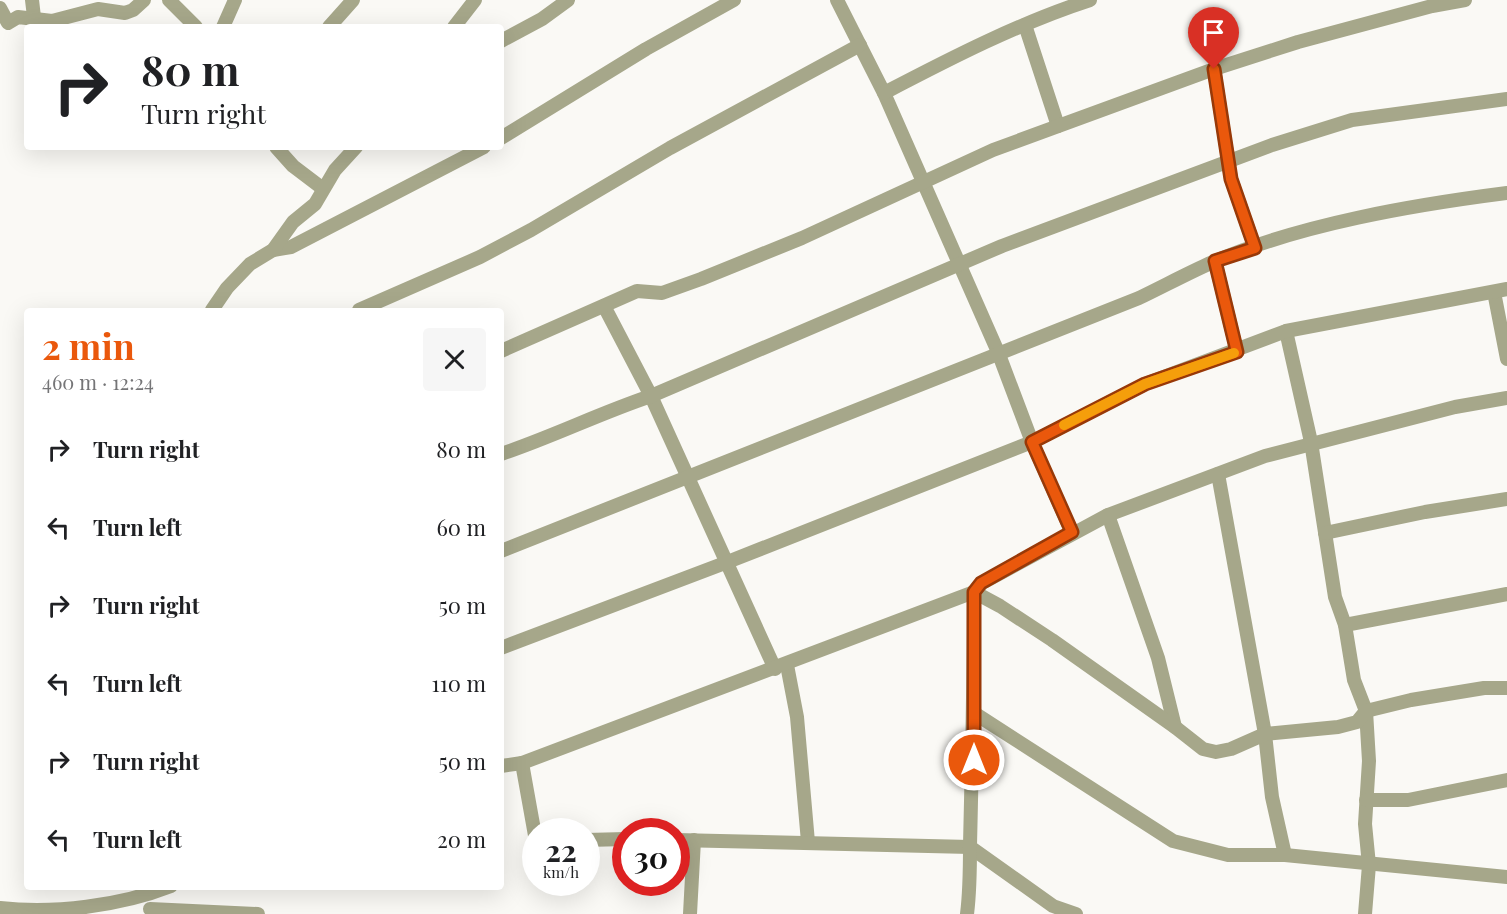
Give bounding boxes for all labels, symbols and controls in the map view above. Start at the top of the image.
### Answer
pin [1188,7,1239,69]
icon: arrive [1197,16,1230,49]
text: 80 m [141,41,239,97]
icon: right [42,48,120,126]
text: Turn right [141,95,266,131]
text: 2 min [42,321,135,369]
button: close [423,328,486,391]
text: 460 m · 12:24 [42,368,154,395]
icon: right [42,433,75,466]
text: Turn right [93,434,199,464]
text: 80 m [436,434,486,464]
icon: left [42,511,75,544]
text: Turn left [93,512,182,542]
text: 60 m [436,512,486,542]
icon: right [42,589,75,622]
text: Turn right [93,590,199,620]
text: 50 m [439,590,486,620]
icon: left [42,667,75,700]
text: Turn left [93,668,182,698]
text: 110 m [432,668,486,698]
position arrow [942,728,1006,792]
icon: right [42,745,75,778]
text: Turn right [93,746,199,776]
text: 50 m [439,746,486,776]
speed limit sign: 30 [612,818,690,896]
icon: left [42,823,75,856]
text: Turn left [93,824,182,854]
text: 20 m [437,824,486,854]
text: 22 [545,830,577,870]
text: km/h [543,862,579,882]

